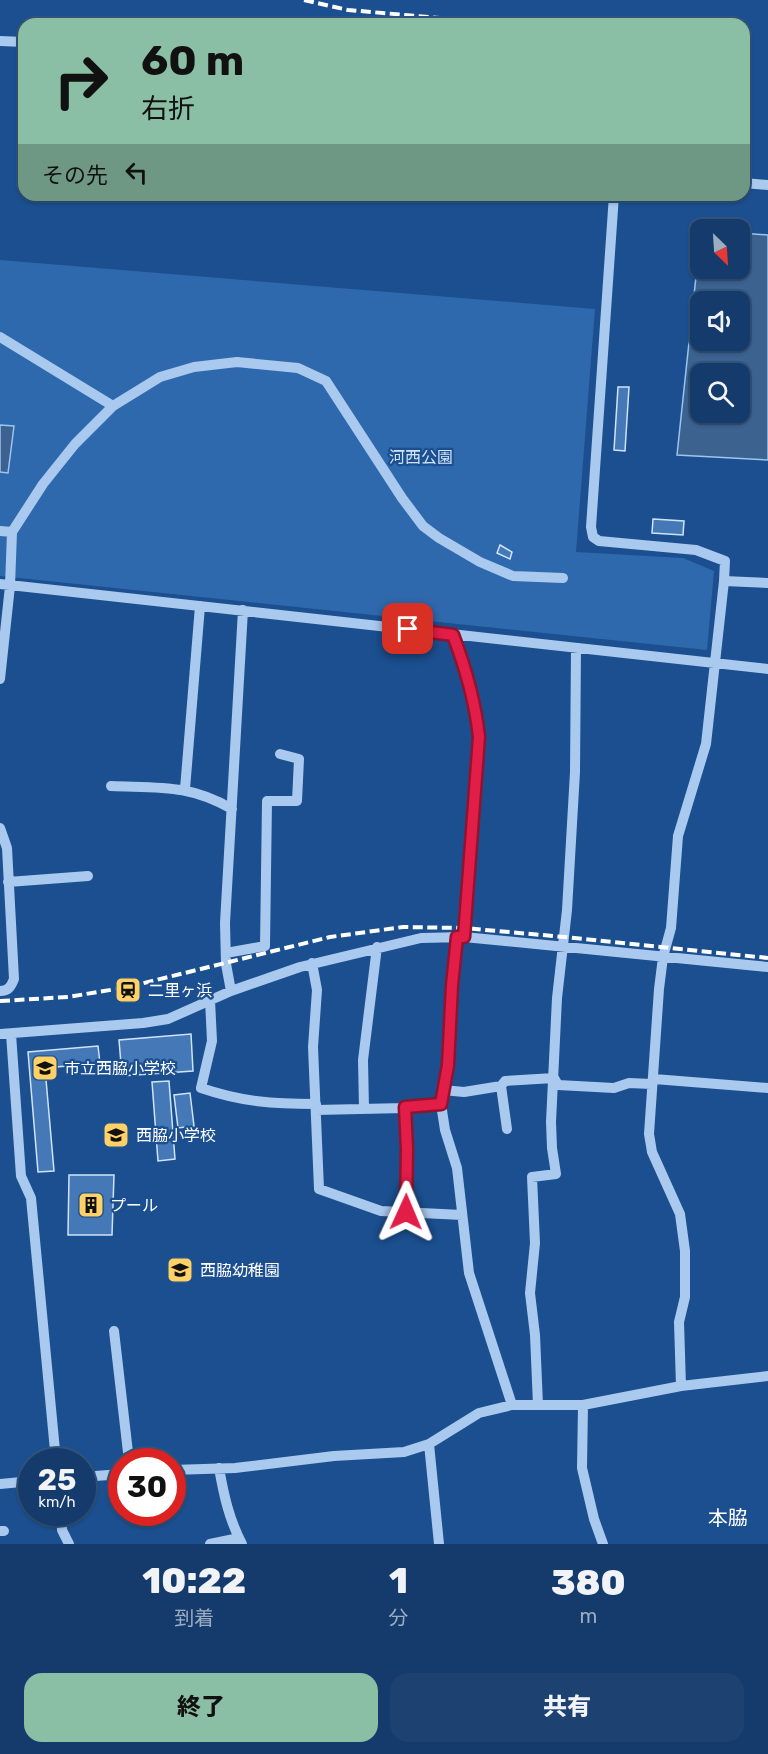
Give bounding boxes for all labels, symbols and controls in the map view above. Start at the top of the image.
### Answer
text: 60 m [141,36,244,86]
icon: right [42,42,120,120]
text: 右折 [141,93,195,125]
icon: left [120,156,153,189]
text: その先 [42,162,108,189]
north arrow [690,219,750,279]
map controls [690,219,750,423]
button: sound [690,291,750,351]
button: search [690,363,750,423]
park label: 河西公園 [389,448,453,467]
pin [382,603,433,654]
icon: arrive [391,612,424,645]
station icon: 二里ヶ浜 [113,975,143,1005]
place label: 二里ヶ浜 [148,981,212,1000]
school or university icon: 市立西脇小学校 [30,1053,60,1083]
place label: 市立西脇小学校 [64,1059,176,1078]
school or university icon: 西脇小学校 [101,1120,131,1150]
place label: 西脇小学校 [136,1126,216,1145]
position arrow [374,1180,438,1244]
building icon: プール [76,1190,106,1220]
place label: プール [110,1196,158,1215]
school or university icon: 西脇幼稚園 [165,1255,195,1285]
place label: 西脇幼稚園 [200,1261,280,1280]
speed limit sign: 30 [108,1448,186,1526]
text: 25 [38,1462,76,1498]
text: km/h [38,1493,76,1511]
district label: 本脇 [708,1506,748,1530]
text: 10:22 [142,1559,246,1602]
text: 1 [389,1559,408,1602]
text: 380 [551,1561,626,1604]
text: m [579,1604,597,1628]
text: 到着 [174,1606,214,1630]
text: 分 [389,1606,409,1630]
button: 終了 [24,1673,378,1742]
button: 共有 [390,1673,744,1742]

